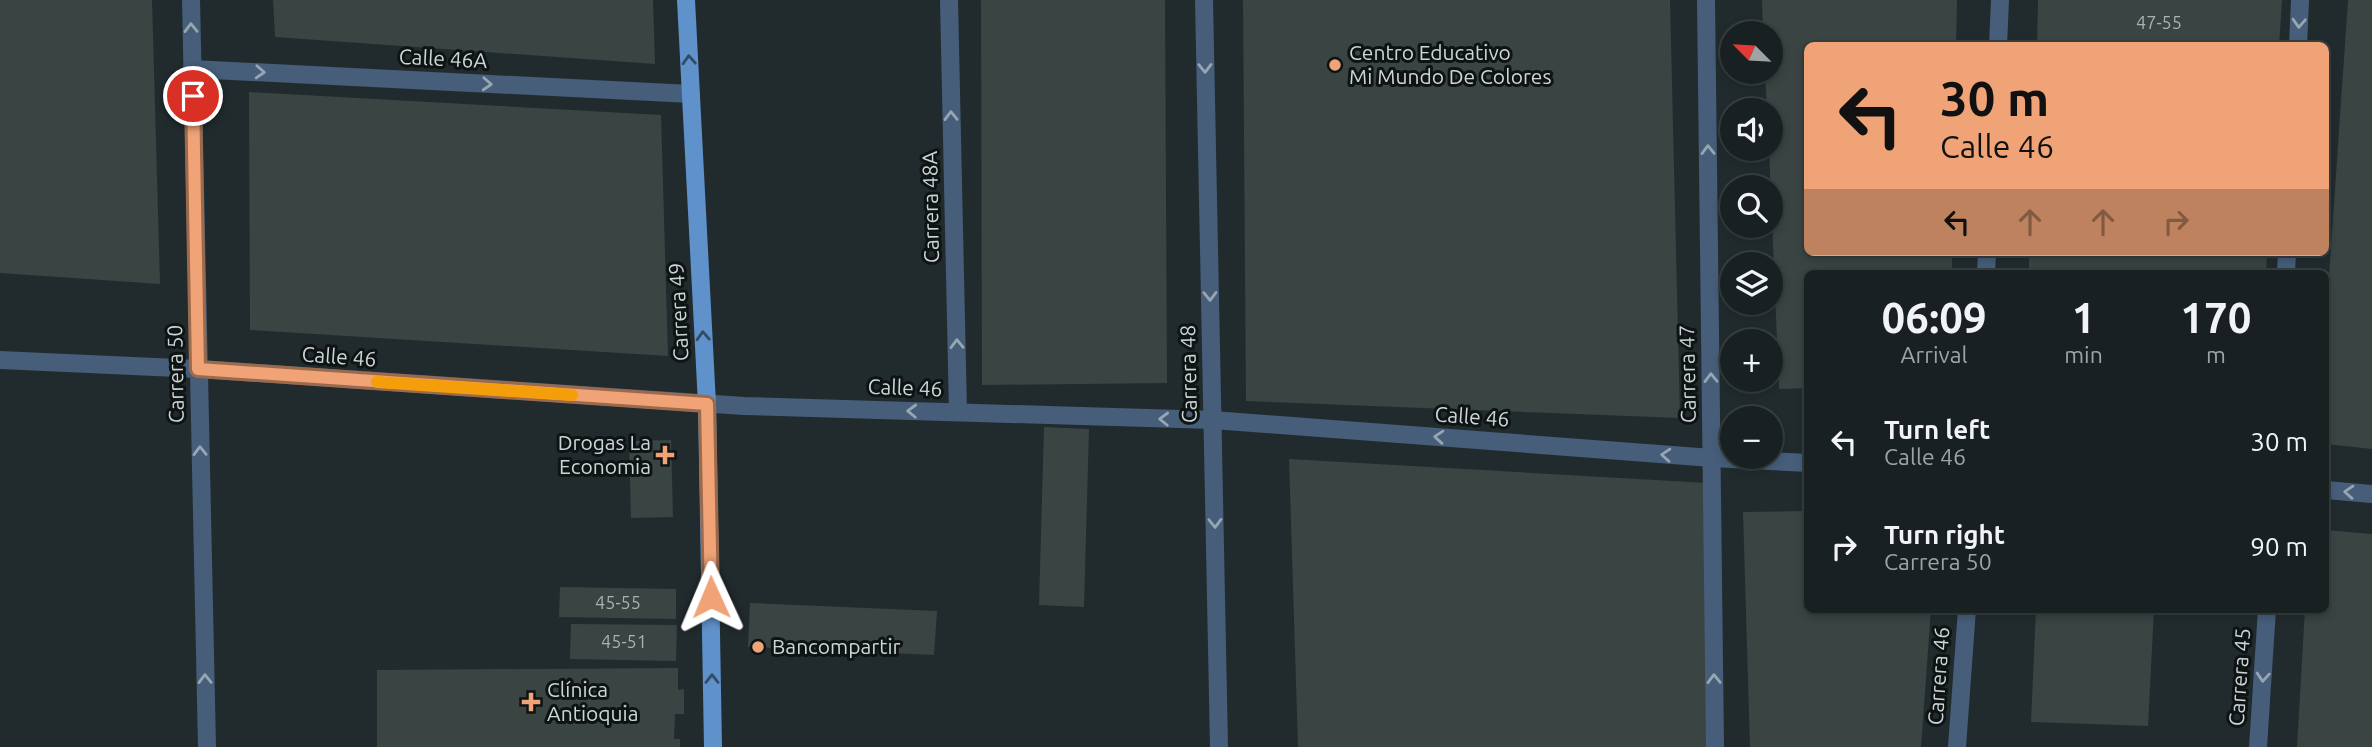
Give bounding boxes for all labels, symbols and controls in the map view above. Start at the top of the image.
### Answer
house number: 47-55 [2136,12,2182,32]
one-way arrow [2292,18,2307,29]
north arrow [1720,21,1783,84]
map controls [1720,21,1783,469]
one-way arrow [183,22,199,33]
place label: Centro Educativo Mi Mundo De Colores [1349,40,1552,88]
street label: Calle 46A [398,44,488,72]
one-way arrow [682,54,697,65]
marker: Centro Educativo Mi Mundo De Colores [1327,57,1343,73]
one-way arrow [1198,63,1213,74]
one-way arrow [255,65,266,80]
pin [163,66,223,126]
icon: left [1825,70,1916,161]
text: 30 m [1940,70,2049,125]
one-way arrow [482,76,493,91]
icon: arrive [174,77,212,115]
button: sound [1720,98,1783,161]
one-way arrow [944,111,959,122]
text: Calle 46 [1940,128,2054,164]
one-way arrow [1700,145,1716,155]
street label: Carrera 48A [917,150,943,263]
button: search [1720,175,1783,238]
icon: left [1938,203,1976,241]
icon: ahead [2011,203,2049,241]
icon: ahead [2084,203,2122,241]
icon: right [2157,203,2195,241]
button: layers [1720,252,1783,315]
street label: Carrera 49 [663,262,693,362]
one-way arrow [1203,290,1218,301]
text: 06:09 [1882,294,1987,341]
text: 1 [2072,294,2095,341]
text: 170 [2180,294,2251,341]
street label: Carrera 50 [162,325,188,423]
street label: Carrera 48 [1175,325,1201,423]
street label: Carrera 47 [1674,325,1700,423]
button: + [1720,329,1783,392]
one-way arrow [696,330,711,341]
one-way arrow [949,338,964,349]
street label: Calle 46 [301,341,377,371]
text: Arrival [1901,342,1968,367]
text: min [2064,342,2103,367]
text: m [2206,342,2226,367]
one-way arrow [1703,372,1718,383]
street label: Calle 46 [867,374,943,400]
street label: Calle 46 [1434,401,1510,431]
one-way arrow [906,403,917,418]
button: − [1720,406,1783,469]
one-way arrow [1158,411,1169,426]
text: Turn left [1884,415,1990,444]
icon: left [1825,423,1863,461]
text: 30 m [2250,427,2308,456]
place label: Drogas La Economia [558,430,651,478]
one-way arrow [1434,430,1445,445]
text: Calle 46 [1884,444,1966,469]
one-way arrow [193,446,208,457]
marker: Drogas La Economia [657,447,673,463]
one-way arrow [1660,448,1671,463]
one-way arrow [2343,485,2354,500]
one-way arrow [1207,518,1223,529]
text: Turn right [1884,520,2005,549]
icon: right [1825,528,1863,566]
text: 90 m [2250,532,2308,561]
text: Carrera 50 [1884,549,1992,574]
position arrow [674,560,748,634]
house number: 45-55 [595,592,641,612]
street label: Carrera 46 [1923,626,1953,726]
street label: Carrera 45 [2224,627,2254,727]
house number: 45-51 [601,631,647,651]
place label: Bancompartir [772,634,901,658]
marker: Bancompartir [750,639,766,655]
one-way arrow [2255,672,2270,683]
one-way arrow [198,673,213,684]
one-way arrow [704,673,720,684]
one-way arrow [1706,673,1722,684]
place label: Clínica Antioquia [547,677,638,725]
marker: Clínica Antioquia [521,692,541,712]

